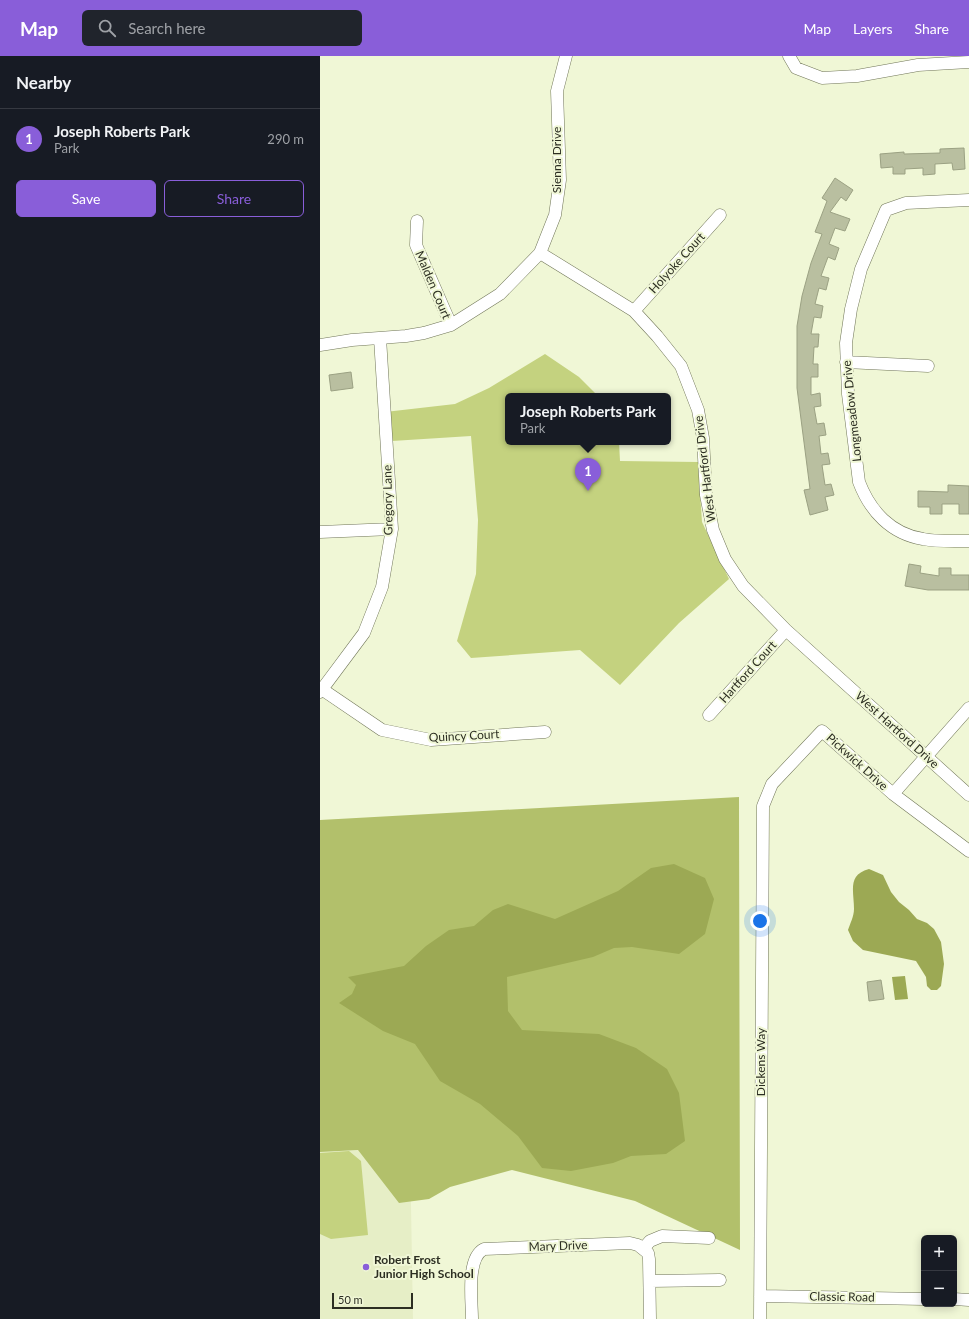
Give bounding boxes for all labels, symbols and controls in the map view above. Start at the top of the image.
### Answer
search box [82,10,362,46]
text: Map [20,17,58,40]
icon: search [96,17,118,39]
text: Search here [128,19,206,37]
text: Map [803,20,831,37]
text: Layers [853,20,893,37]
text: Share [915,20,949,37]
text: Nearby [16,72,71,93]
text: Joseph Roberts Park [54,122,190,140]
street label: Sienna Drive [549,127,564,193]
text: 1 [25,131,33,147]
text: 290 m [267,131,304,147]
text: Park [54,140,79,156]
button: Save [16,180,156,217]
button: Share [164,180,304,217]
street label: Holyoke Court [645,229,708,296]
street label: Malden Court [412,248,455,322]
street label: Longmeadow Drive [839,360,864,463]
popup [505,393,671,445]
text: Joseph Roberts Park [520,402,656,420]
street label: West Hartford Drive [691,415,718,523]
text: Park [520,420,545,436]
pin: 1 [575,458,601,491]
street label: Gregory Lane [379,465,396,535]
street label: Hartford Court [716,637,780,706]
street label: West Hartford Drive [852,688,942,771]
street label: Quincy Court [428,726,500,745]
street label: Pickwick Drive [823,730,891,793]
your location [750,911,770,931]
street label: Dickens Way [753,1027,768,1096]
map controls [921,1235,957,1307]
button: + [921,1235,957,1271]
street label: Mary Drive [528,1237,588,1254]
place label: Robert Frost Junior High School [374,1252,474,1281]
marker: Robert Frost Junior High School [361,1262,371,1272]
button: − [921,1271,957,1307]
street label: Classic Road [809,1288,875,1305]
scale bar [332,1291,413,1310]
text: 50 m [338,1293,363,1306]

